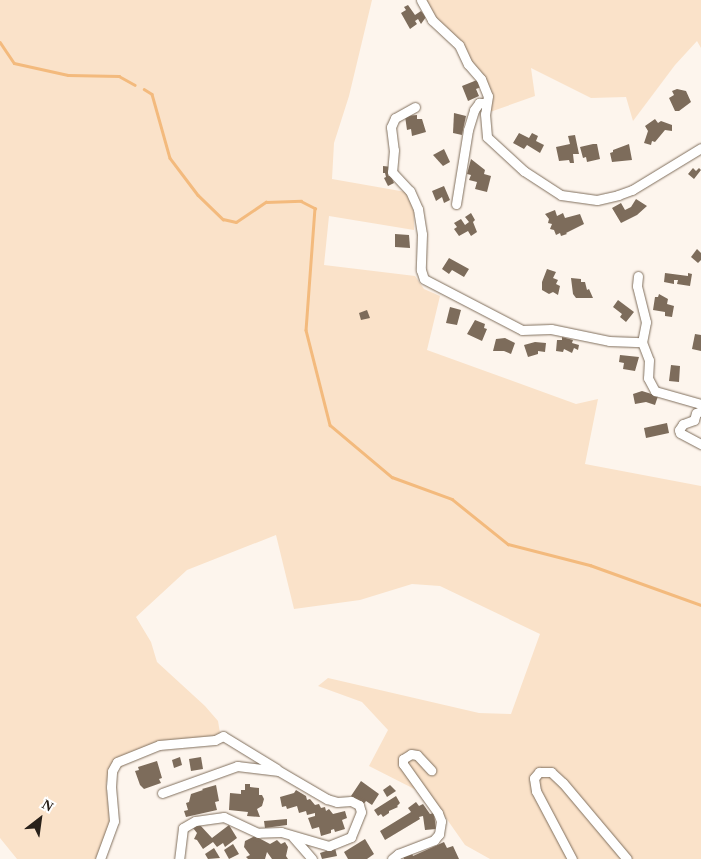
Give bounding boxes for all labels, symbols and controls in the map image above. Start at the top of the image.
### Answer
north arrow [15,794,65,844]
text: N [40,797,56,815]

